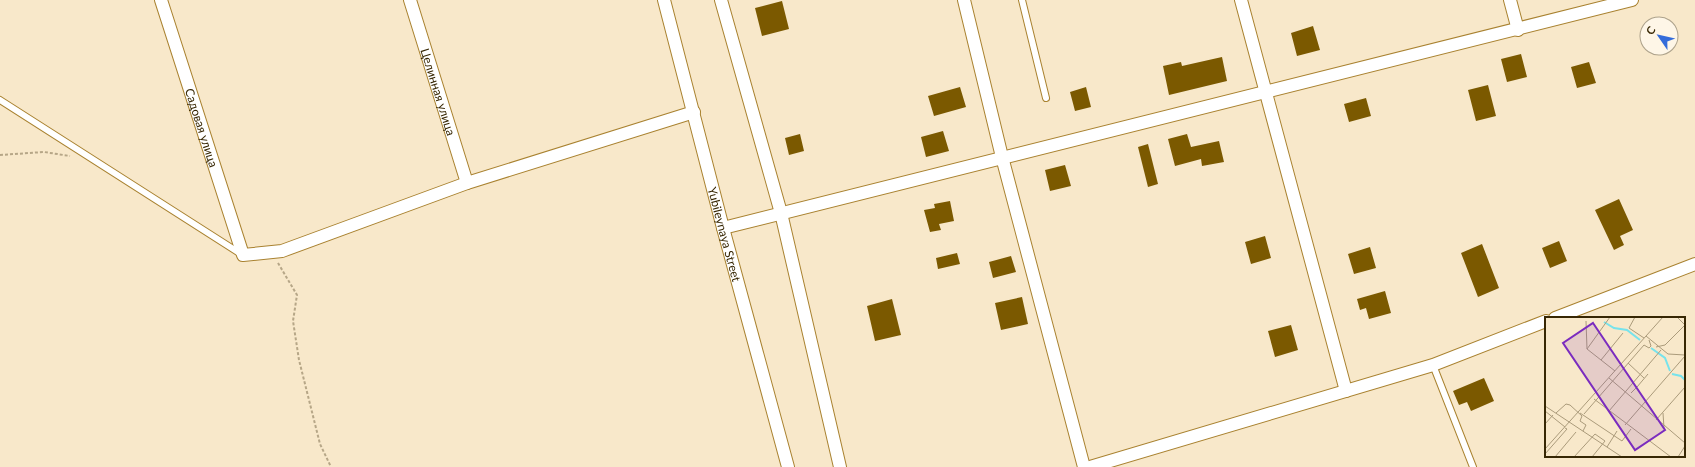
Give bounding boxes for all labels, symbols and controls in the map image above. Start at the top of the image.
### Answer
north arrow [1639,16,1679,56]
text: С [1643,23,1658,37]
street label: Целинная улица [418,46,459,137]
street label: Садовая улица [182,86,222,169]
street label: Yubileynaya Street [705,185,745,284]
inset map [1545,317,1685,457]

